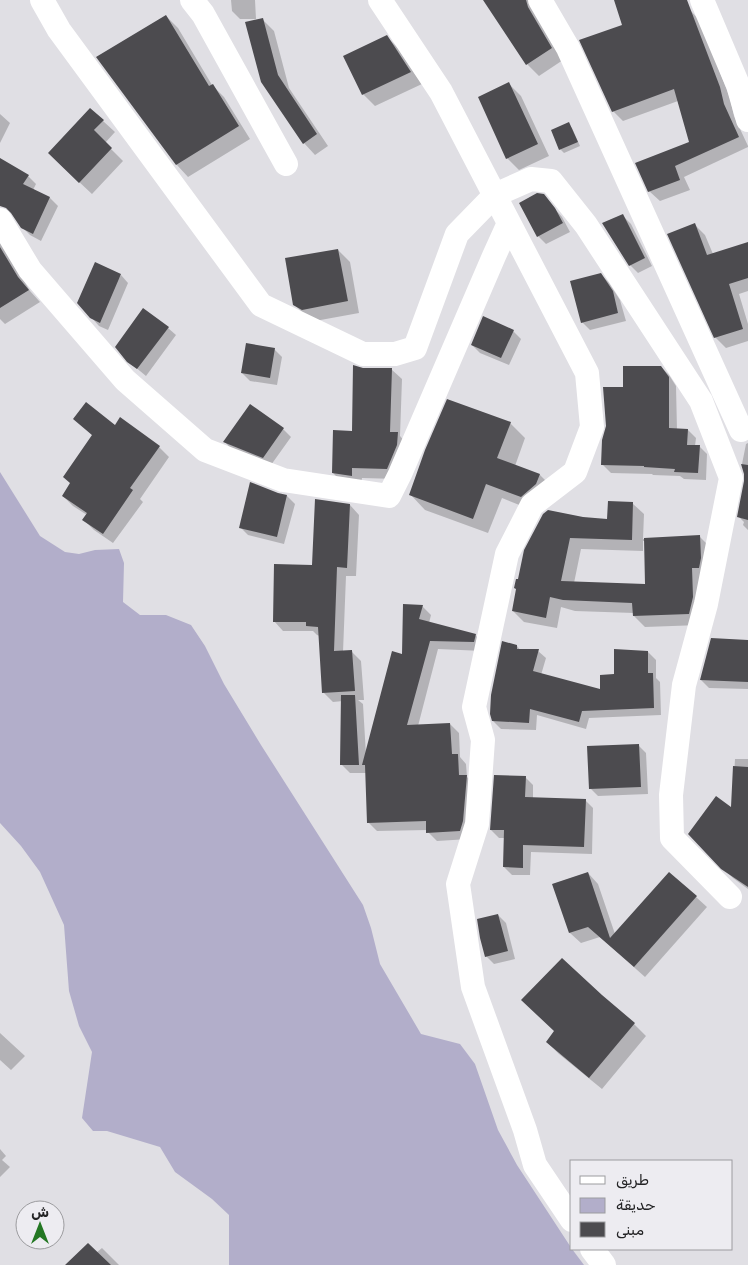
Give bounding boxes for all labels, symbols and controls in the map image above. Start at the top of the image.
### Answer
legend [570,1160,733,1250]
text: طريق [616,1171,649,1189]
text: حديقة [616,1196,656,1214]
north arrow [15,1200,65,1250]
text: ش [31,1204,49,1221]
text: مبنى [616,1221,644,1239]

